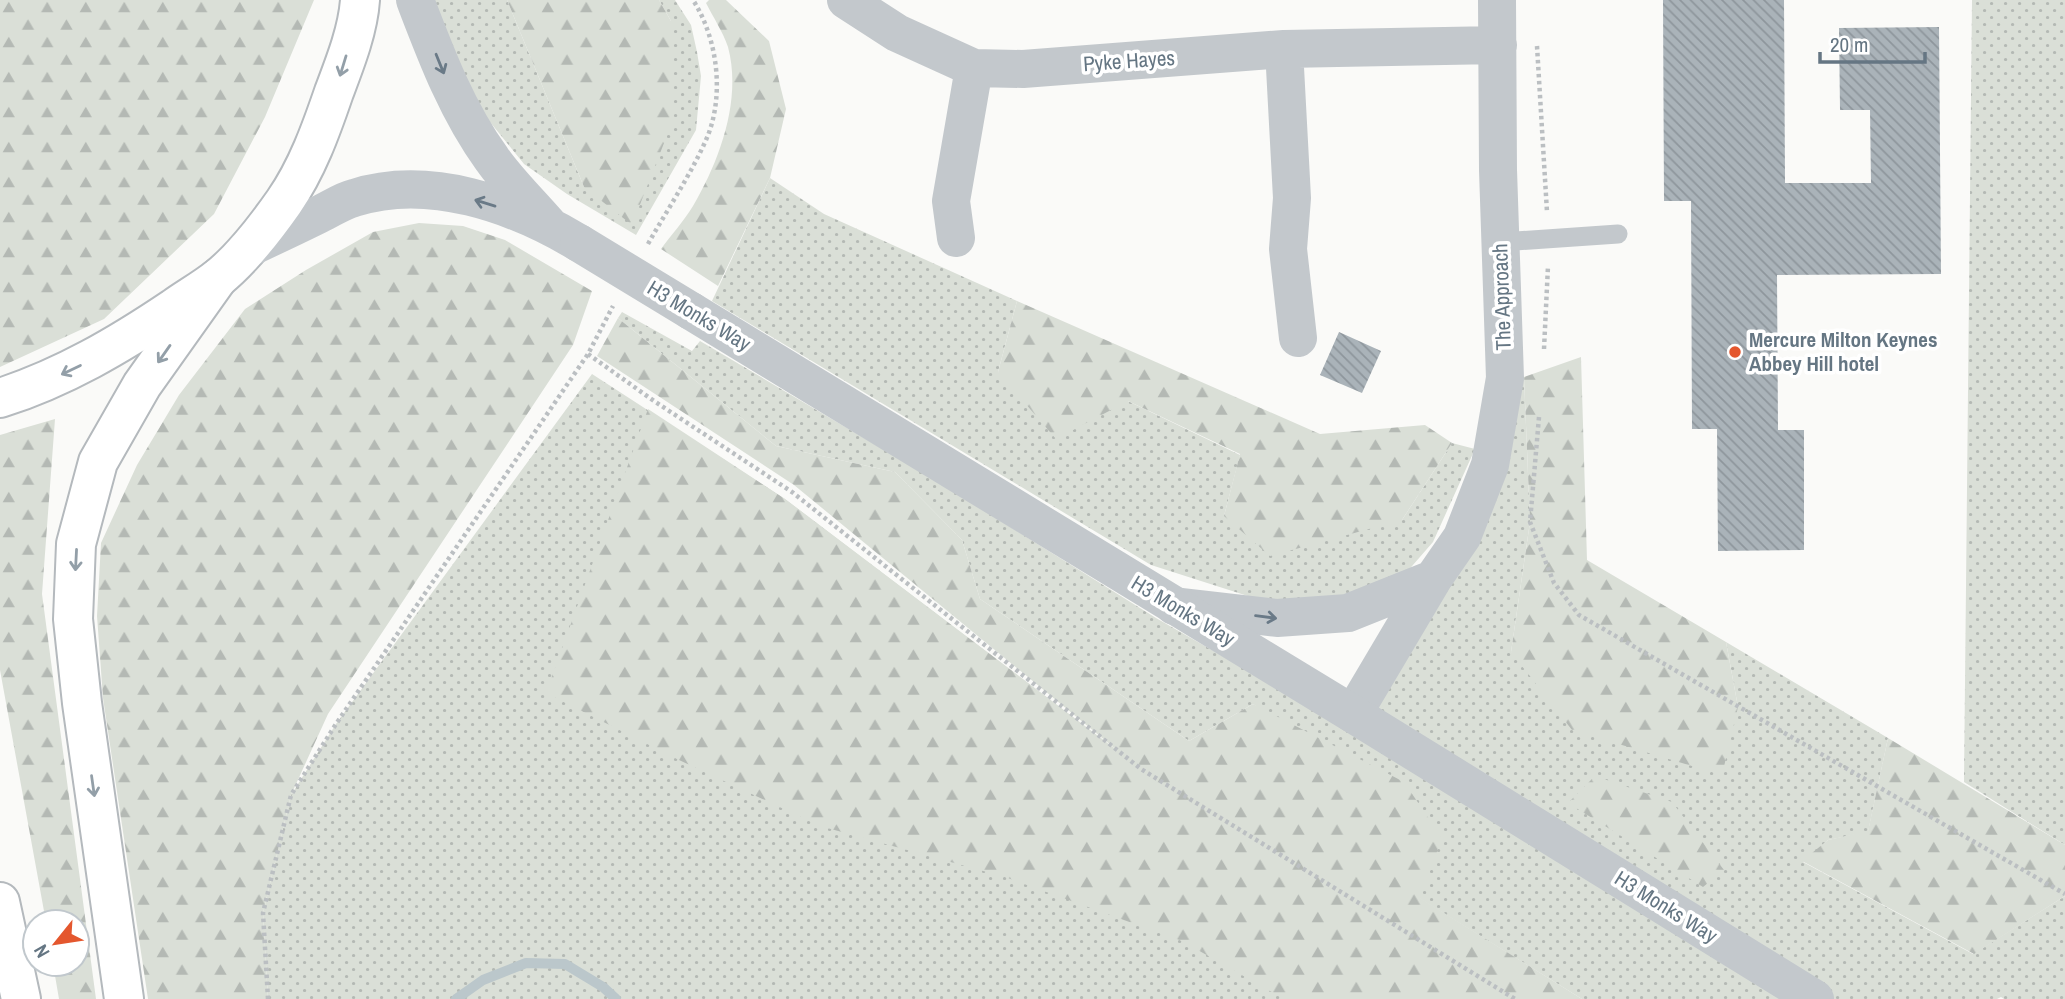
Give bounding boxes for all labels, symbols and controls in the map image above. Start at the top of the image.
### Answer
scale bar [1820,21,1925,65]
text: 20 m [1830,30,1868,59]
street label: Pyke Hayes [1082,43,1176,78]
one-way arrow [434,52,447,74]
one-way arrow [335,55,348,77]
one-way arrow [474,195,496,208]
street label: The Approach [1485,243,1518,351]
street label: H3 Monks Way [642,273,757,358]
place label: Mercure Milton Keynes Abbey Hill hotel [1749,325,1938,378]
one-way arrow [157,344,171,363]
marker: Mercure Milton Keynes Abbey Hill hotel [1727,344,1743,360]
one-way arrow [61,363,82,377]
one-way arrow [69,548,82,571]
street label: H3 Monks Way [1126,568,1241,653]
one-way arrow [1255,610,1277,623]
one-way arrow [87,774,100,797]
street label: H3 Monks Way [1609,864,1724,950]
north arrow [21,908,91,978]
text: N [27,940,55,963]

